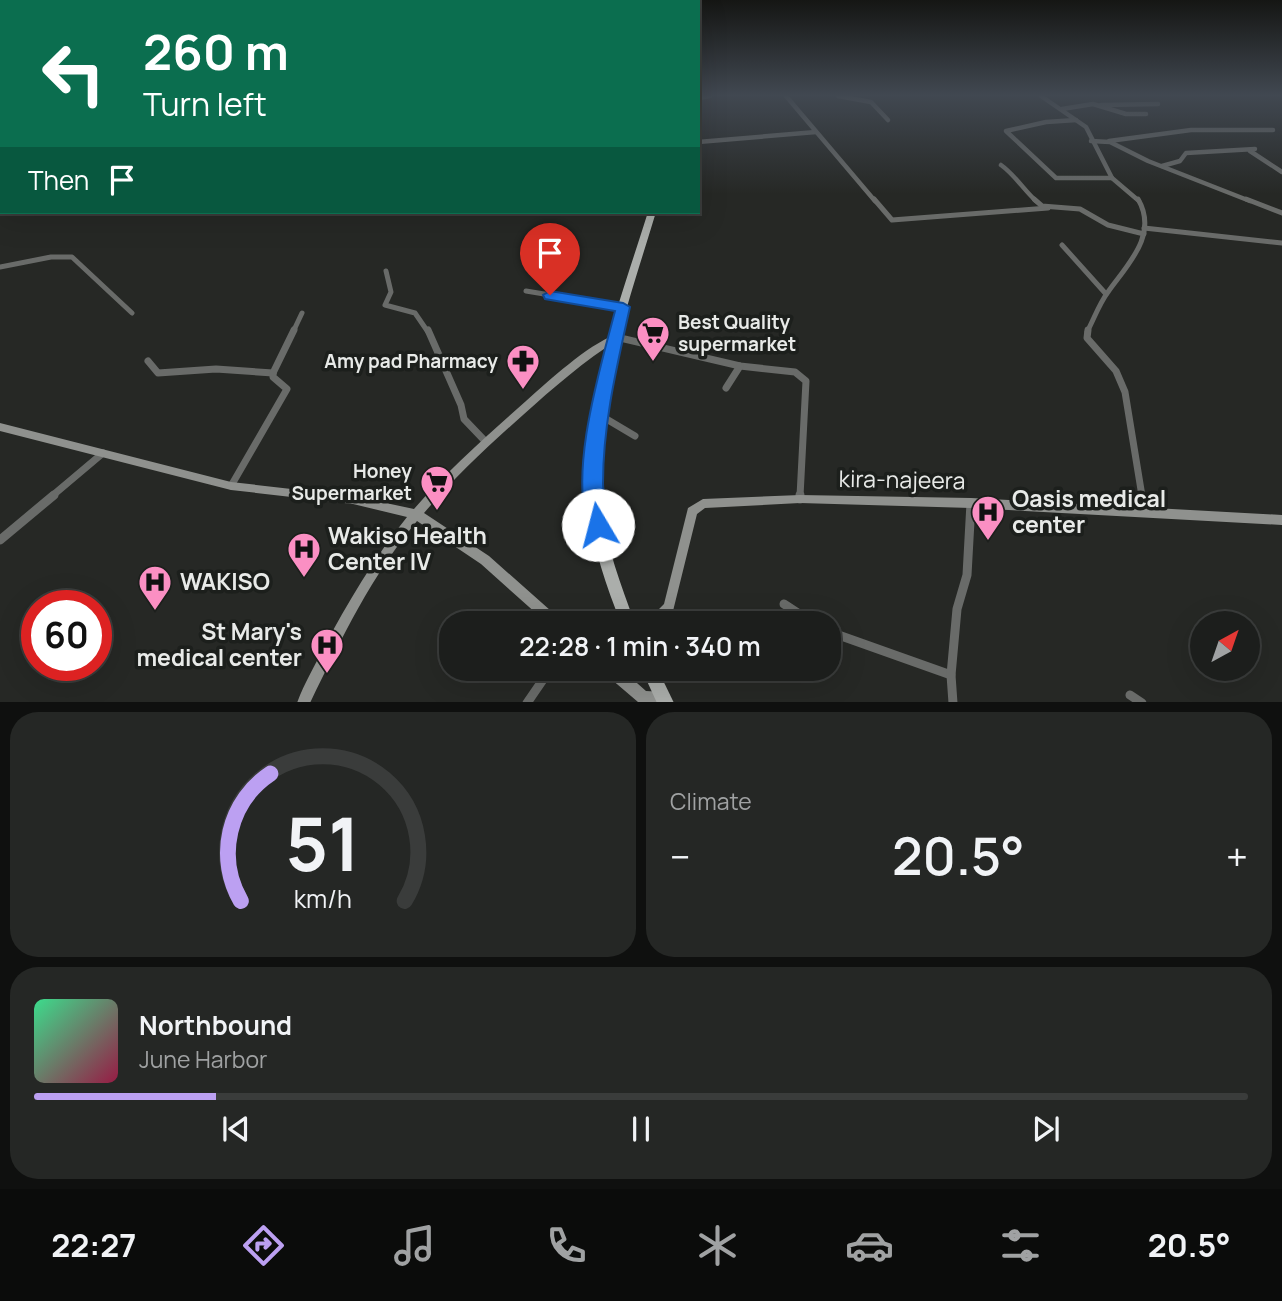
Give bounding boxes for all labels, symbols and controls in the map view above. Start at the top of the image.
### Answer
text: 260 m [143,18,289,85]
icon: left [28,28,119,119]
text: Turn left [143,82,267,126]
icon: arrive [103,161,141,199]
text: Then [28,162,89,198]
pin [520,223,580,295]
icon: arrive [531,234,569,272]
place label: Best Quality supermarket [678,309,796,357]
supermarket icon: Best Quality supermarket [634,314,672,363]
pharmacy icon: Amy pad Pharmacy [504,342,542,391]
place label: Amy pad Pharmacy [324,348,498,374]
place label: Honey Supermarket [292,458,412,506]
street label: kira-najeera [838,462,966,496]
supermarket icon: Honey Supermarket [418,463,456,512]
place label: Oasis medical center [1012,482,1166,540]
position arrow [561,488,635,562]
hospital icon: Oasis medical center [969,493,1007,542]
place label: Wakiso Health Center IV [328,519,487,577]
hospital icon: Wakiso Health Center IV [285,530,323,579]
hospital icon: WAKISO [136,563,174,612]
place label: WAKISO [180,565,270,597]
speed limit sign: 60 [21,590,112,681]
north arrow [1190,611,1260,681]
map controls [1190,611,1260,681]
place label: St Mary's medical center [137,615,302,673]
hospital icon: St Mary's medical center [308,626,346,675]
text: 22:28 · 1 min · 340 m [519,628,761,664]
text: Climate [670,785,752,817]
text: 51 [286,793,360,893]
text: 20.5° [892,820,1025,891]
text: − [670,830,691,882]
text: + [1226,830,1248,882]
text: km/h [294,880,352,915]
text: Northbound [139,1007,292,1043]
text: June Harbor [139,1043,267,1075]
icon: previous [217,1110,255,1148]
icon: pause [622,1110,660,1148]
icon: next [1027,1110,1065,1148]
icon: directions [239,1221,288,1270]
icon: music [390,1221,439,1270]
icon: phone [542,1221,591,1270]
icon: climate [693,1221,742,1270]
icon: car [845,1221,894,1270]
icon: filters [996,1221,1045,1270]
text: 22:27 [51,1223,136,1267]
text: 20.5° [1148,1223,1231,1267]

